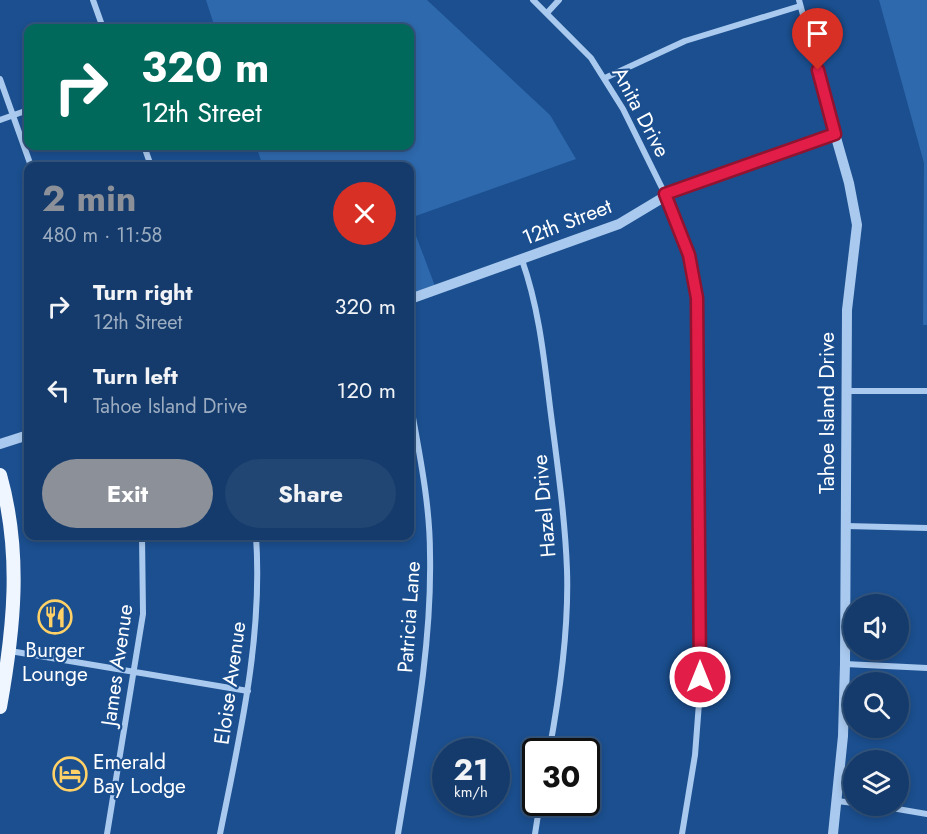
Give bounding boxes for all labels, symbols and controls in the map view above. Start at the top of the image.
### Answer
pin [792,8,843,70]
icon: arrive [801,17,834,50]
text: 320 m [141,37,269,98]
icon: right [42,48,120,126]
street label: Anita Drive [605,61,677,163]
text: 12th Street [141,93,262,132]
text: 2 min [42,172,137,224]
button: close [333,182,396,245]
street label: 12th Street [518,191,616,253]
text: 480 m · 11:58 [42,221,162,250]
text: Turn right [93,276,193,308]
icon: right [42,290,75,323]
text: 320 m [335,290,396,322]
text: 12th Street [93,308,182,337]
street label: Tahoe Island Drive [812,332,842,494]
text: Turn left [93,360,178,392]
icon: left [42,374,75,407]
text: 120 m [337,374,396,406]
text: Tahoe Island Drive [93,392,247,421]
street label: Hazel Drive [525,453,563,559]
button: Exit [42,459,213,528]
button: Share [225,459,396,528]
street label: Patricia Lane [390,560,428,674]
map controls [843,594,909,816]
button: sound [843,594,909,660]
restaurant icon: Burger Lounge [37,599,73,635]
street label: James Avenue [93,602,140,731]
street label: Eloise Avenue [206,619,254,747]
place label: Burger Lounge [22,635,88,689]
position arrow [668,645,732,709]
button: search [843,672,909,738]
speed limit sign: 30 [522,738,600,816]
place label: Emerald Bay Lodge [93,747,186,801]
text: 21 [454,748,488,791]
button: layers [843,750,909,816]
hotel icon: Emerald Bay Lodge [52,756,88,792]
text: km/h [454,781,488,803]

